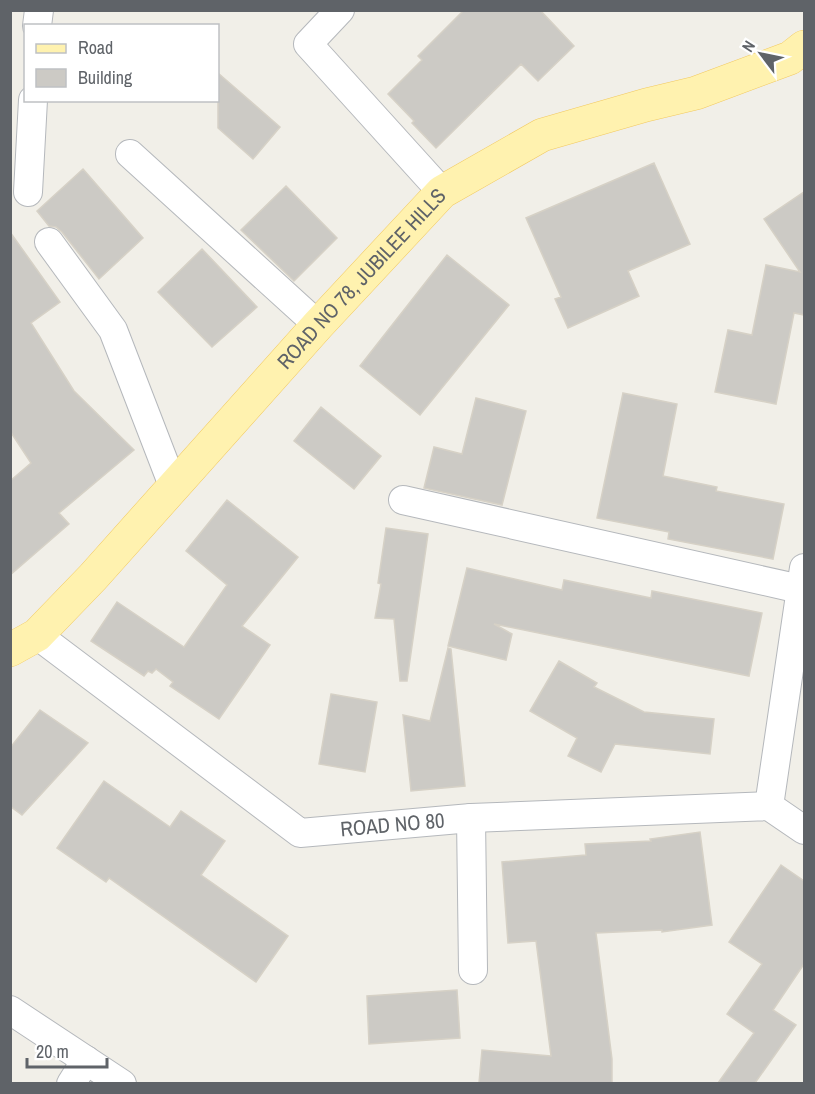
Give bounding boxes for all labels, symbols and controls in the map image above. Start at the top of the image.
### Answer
legend [24,24,219,102]
north arrow [731,24,791,84]
text: Road [78,35,113,60]
text: N [736,36,760,56]
text: Building [78,65,133,90]
street label: ROAD NO 78, JUBILEE HILLS [270,182,452,375]
street label: ROAD NO 80 [339,805,446,843]
scale bar [27,1031,106,1069]
text: 20 m [36,1039,69,1064]

